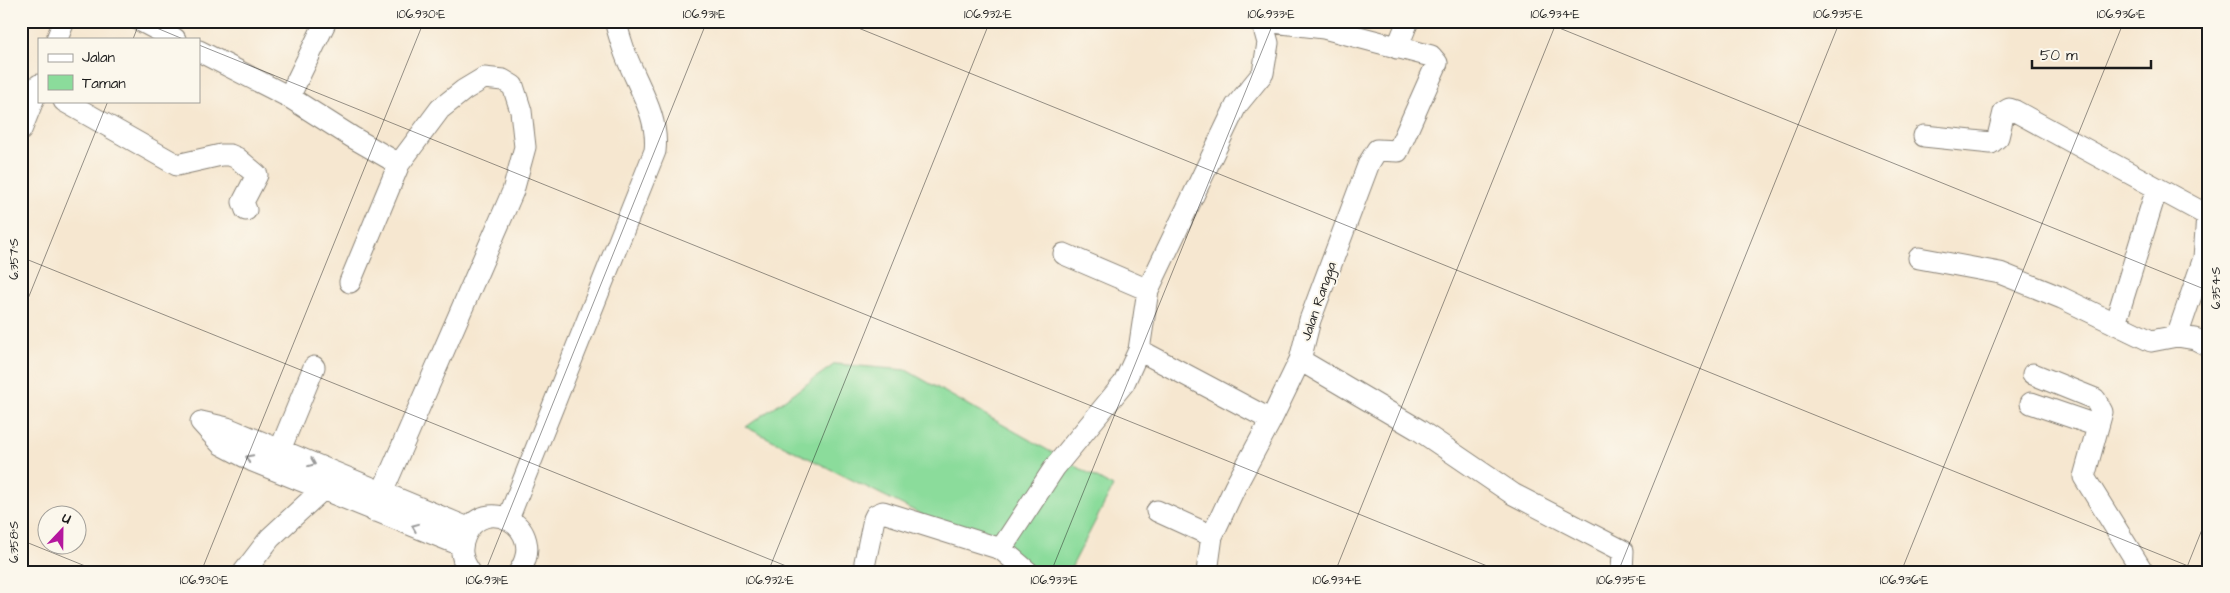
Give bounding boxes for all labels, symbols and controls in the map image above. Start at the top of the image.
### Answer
text: 106.930°E [397,6,445,23]
text: 106.931°E [683,6,725,23]
text: 106.932°E [964,6,1012,23]
text: 106.933°E [1247,6,1295,23]
text: 106.934°E [1530,6,1580,23]
text: 106.935°E [1813,6,1863,23]
text: 106.936°E [2097,6,2145,23]
legend [38,38,200,102]
scale bar [2032,38,2151,70]
text: 50 m [2040,45,2078,66]
text: Jalan [82,47,116,68]
text: Taman [82,73,126,94]
text: 6.357°S [6,238,23,280]
street label: Jalan Rangga [1296,259,1342,343]
text: 6.354°S [2208,267,2225,309]
one-way arrow [245,454,254,465]
one-way arrow [308,458,316,468]
north arrow [38,506,88,556]
text: U [59,508,74,530]
text: 6.358°S [6,521,23,563]
one-way arrow [412,523,420,533]
text: 106.930°E [180,572,228,589]
text: 106.931°E [466,572,508,589]
text: 106.932°E [746,572,794,589]
text: 106.933°E [1030,572,1078,589]
text: 106.934°E [1312,572,1362,589]
text: 106.935°E [1596,572,1646,589]
text: 106.936°E [1880,572,1928,589]

